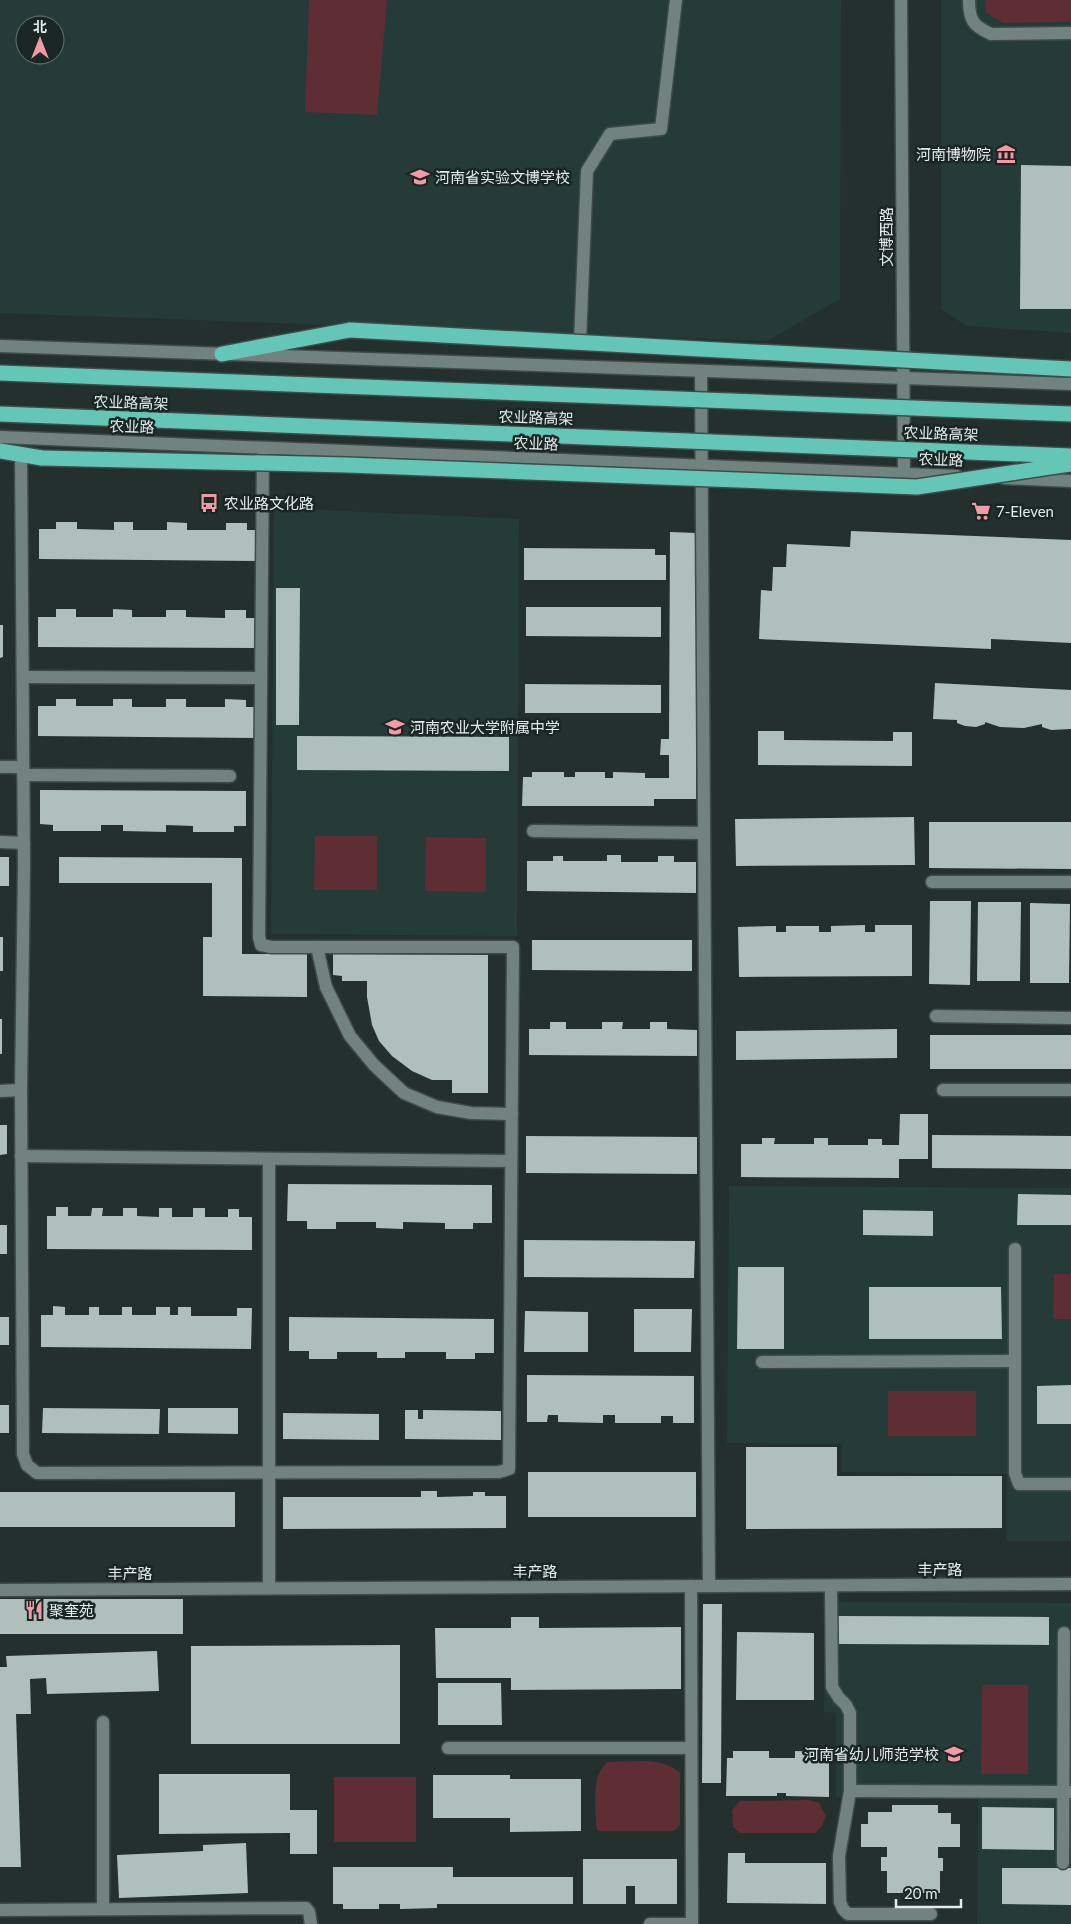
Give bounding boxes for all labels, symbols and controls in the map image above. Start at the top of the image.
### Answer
north arrow [15,15,65,65]
text: 北 [33,18,47,35]
museum icon: 河南博物院 [995,143,1017,165]
place label: 河南博物院 [916,145,991,163]
school or university icon: 河南省实验文博学校 [409,166,431,188]
place label: 河南省实验文博学校 [435,168,570,186]
street label: 文博西路 [877,207,895,267]
street label: 农业路高架 [93,392,169,412]
street label: 农业路高架 [498,407,574,427]
street label: 农业路 [109,416,155,436]
street label: 农业路高架 [903,423,979,443]
street label: 农业路 [513,433,559,453]
street label: 农业路 [918,449,964,469]
bus stop icon: 农业路文化路 [198,492,220,514]
place label: 农业路文化路 [224,494,314,512]
supermarket icon: 7-Eleven [970,500,992,522]
place label: 7-Eleven [996,502,1054,520]
school or university icon: 河南农业大学附属中学 [384,716,406,738]
place label: 河南农业大学附属中学 [410,718,560,736]
street label: 丰产路 [917,1560,963,1578]
street label: 丰产路 [512,1562,558,1580]
street label: 丰产路 [107,1564,153,1582]
restaurant icon: 聚奎苑 [23,1599,45,1621]
place label: 聚奎苑 [49,1601,94,1619]
school or university icon: 河南省幼儿师范学校 [943,1743,965,1765]
place label: 河南省幼儿师范学校 [804,1745,939,1763]
scale bar [896,1876,961,1908]
text: 20 m [904,1884,938,1902]

